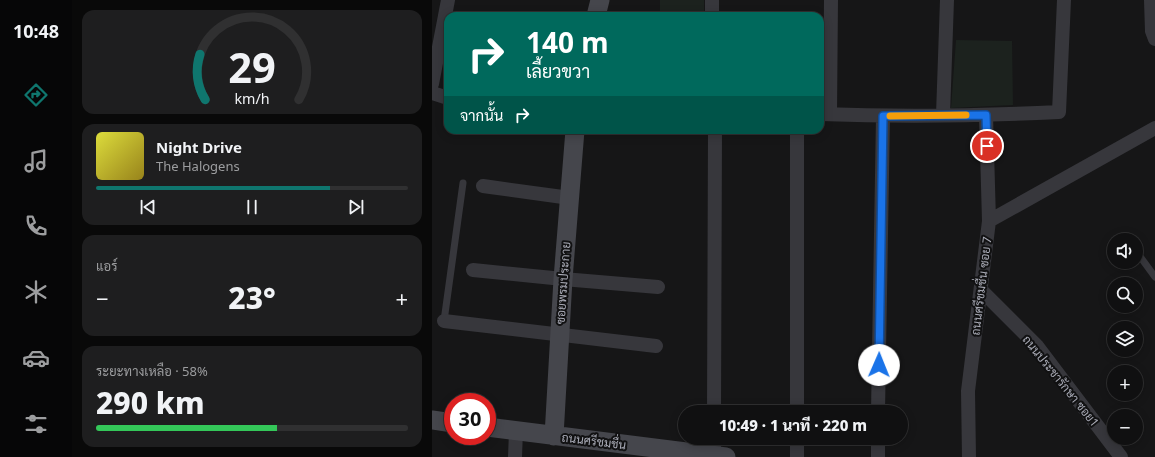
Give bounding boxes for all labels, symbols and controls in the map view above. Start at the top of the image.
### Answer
text: 10:48 [13,19,59,43]
text: 140 m [526,23,609,61]
icon: right [460,28,512,80]
text: 29 [228,39,276,95]
text: เลี้ยวขวา [526,59,590,83]
icon: directions [22,81,50,109]
text: km/h [234,89,270,108]
icon: right [511,104,533,126]
text: จากนั้น [460,105,503,125]
pin [970,129,1004,163]
icon: arrive [976,135,998,157]
text: Night Drive [156,137,242,157]
icon: music [22,147,50,175]
text: The Halogens [156,157,240,175]
icon: previous [137,196,159,218]
icon: pause [241,196,263,218]
icon: next [345,196,367,218]
icon: phone [22,212,50,240]
map controls [1107,233,1143,445]
button: sound [1107,233,1143,269]
street label: ถนนศรีชมชื่น ซอย 7 [965,235,996,336]
street label: ซอยพรมประกาย [552,241,574,325]
text: แอร์ [96,257,117,275]
text: 23° [228,277,276,318]
button: search [1107,277,1143,313]
icon: climate [22,278,50,306]
text: − [96,283,109,313]
text: + [395,283,408,313]
button: layers [1107,321,1143,357]
street label: ถนนประชารักษา ซอย1 [1019,332,1103,430]
icon: car [22,344,50,372]
position arrow [858,344,900,386]
text: ระยะทางเหลือ · 58% [96,362,208,380]
button: + [1107,365,1143,401]
text: 290 km [96,382,205,423]
speed limit sign: 30 [444,393,496,445]
button: − [1107,409,1143,445]
icon: filters [22,410,50,438]
text: 10:49 · 1 นาที · 220 m [719,415,867,435]
street label: ถนนศรีชมชื่น [561,427,628,453]

